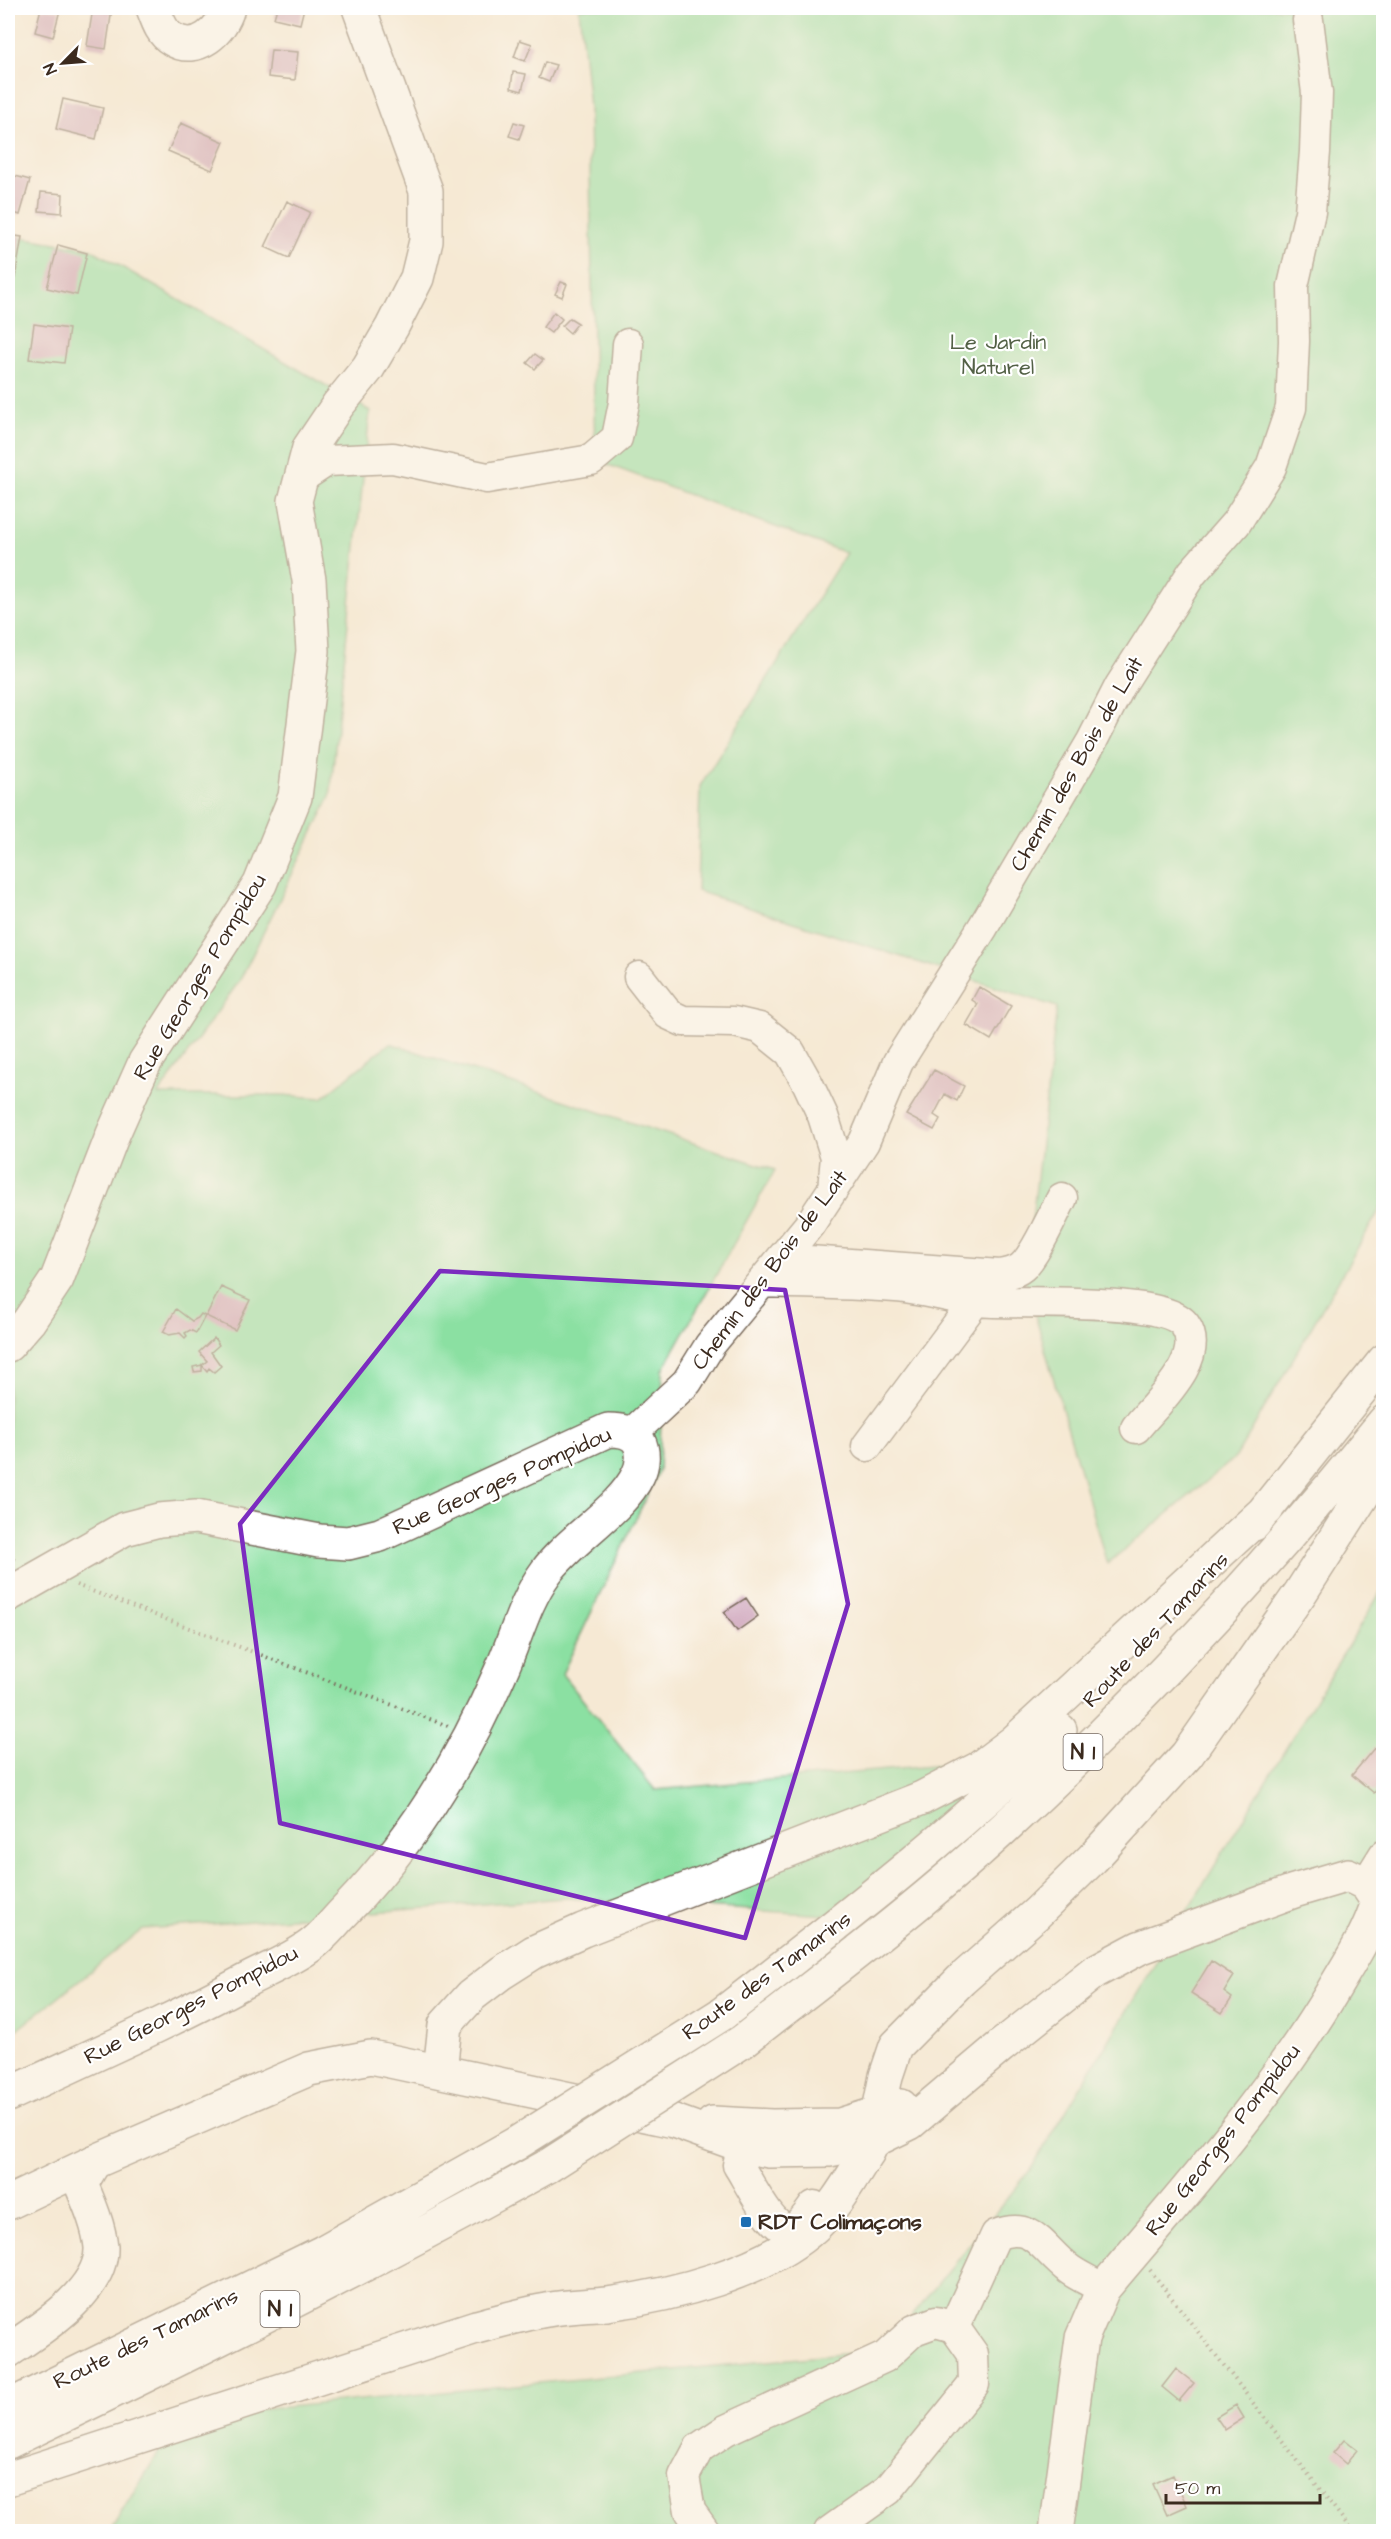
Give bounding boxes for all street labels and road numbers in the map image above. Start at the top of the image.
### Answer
street label: Chemin des Bois de Lait [1003,651,1151,877]
street label: Rue Georges Pompidou [126,868,275,1087]
street label: Chemin des Bois de Lait [684,1163,856,1377]
street label: Rue Georges Pompidou [388,1419,617,1544]
street label: Route des Tamarins [1076,1545,1236,1715]
road number: N 1 [1064,1734,1102,1770]
street label: Route des Tamarins [676,1904,858,2048]
street label: Rue Georges Pompidou [79,1938,304,2073]
street label: Rue Georges Pompidou [1138,2037,1309,2243]
street label: Route des Tamarins [48,2281,244,2397]
road number: N 1 [260,2291,300,2327]

